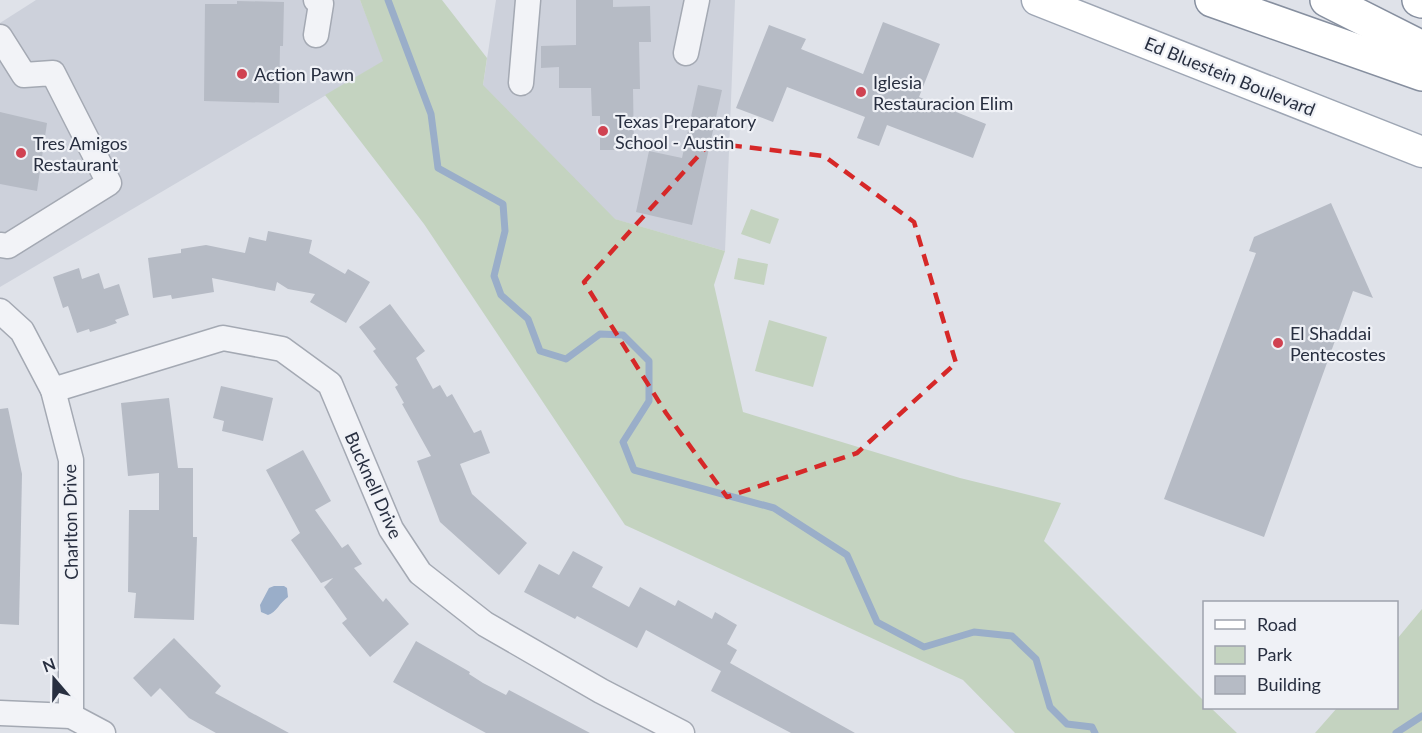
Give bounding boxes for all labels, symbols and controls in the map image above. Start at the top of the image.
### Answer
street label: Ed Bluestein Boulevard [1141,32,1319,120]
place label: Action Pawn [254,63,354,85]
marker: Action Pawn [235,67,249,81]
place label: Iglesia Restauracion Elim [873,71,1013,114]
marker: Iglesia Restauracion Elim [854,85,868,99]
place label: Texas Preparatory School - Austin [615,110,757,153]
marker: Texas Preparatory School - Austin [596,124,610,138]
place label: Tres Amigos Restaurant [33,132,128,175]
marker: Tres Amigos Restaurant [14,146,28,160]
place label: El Shaddai Pentecostes [1290,322,1386,365]
marker: El Shaddai Pentecostes [1271,336,1285,350]
street label: Bucknell Drive [341,428,407,542]
street label: Charlton Drive [58,464,82,580]
legend [1203,601,1398,709]
text: Road [1257,613,1297,635]
text: Park [1257,643,1293,665]
north arrow [24,649,84,709]
text: N [40,653,58,675]
text: Building [1257,673,1321,695]

